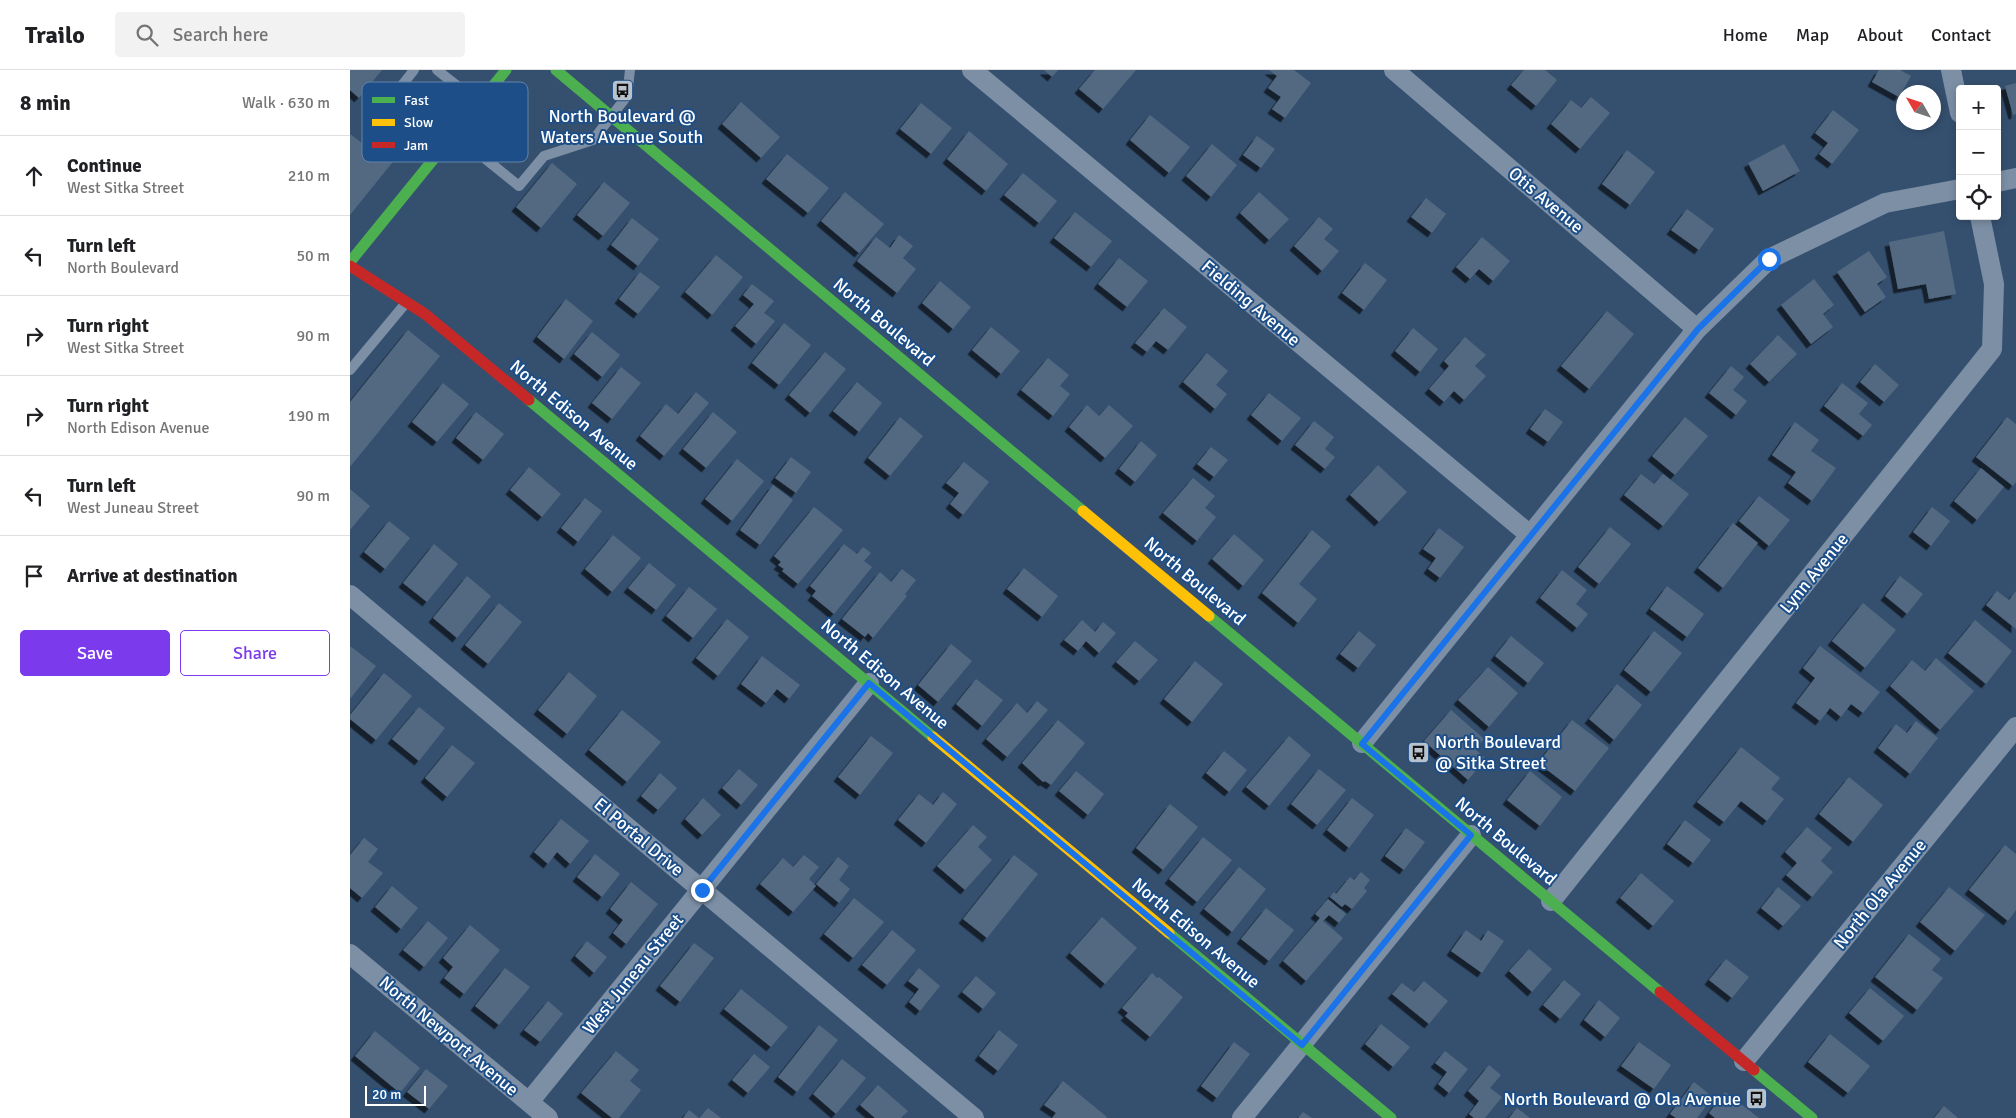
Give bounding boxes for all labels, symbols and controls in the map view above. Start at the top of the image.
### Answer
search box [115,12,465,57]
text: Trailo [25,20,85,50]
icon: search [133,21,161,49]
text: Search here [173,23,269,47]
text: Home [1723,24,1768,46]
text: Map [1796,24,1829,46]
text: About [1857,24,1903,46]
text: Contact [1931,24,1991,46]
bus stop icon: North Boulevard @ Waters Avenue South [610,79,634,103]
legend [362,82,528,162]
north arrow [1896,85,1941,130]
map controls [1956,85,2001,220]
button: + [1956,85,2001,130]
text: 8 min [20,90,71,116]
text: Fast [404,92,429,109]
text: Walk · 630 m [242,93,330,113]
place label: North Boulevard @ Waters Avenue South [541,105,703,148]
text: Slow [404,114,433,131]
button: − [1956,130,2001,175]
text: Jam [404,137,428,154]
text: Continue [67,154,142,178]
icon: ahead [20,162,48,190]
street label: Otis Avenue [1504,162,1588,238]
text: 210 m [288,166,330,186]
button: locate [1956,175,2001,220]
text: West Sitka Street [67,178,184,198]
text: Turn left [67,234,136,258]
icon: left [20,242,48,270]
text: 50 m [296,246,330,266]
route start [1758,248,1781,271]
street label: Fielding Avenue [1197,255,1305,351]
text: North Boulevard [67,258,179,278]
street label: North Boulevard [829,273,939,371]
text: Turn right [67,314,149,338]
icon: right [20,322,48,350]
text: 90 m [296,326,330,346]
text: West Sitka Street [67,338,184,358]
street label: North Edison Avenue [506,355,642,475]
text: Turn right [67,394,149,418]
icon: right [20,402,48,430]
text: 190 m [288,406,330,426]
text: North Edison Avenue [67,418,210,438]
text: Turn left [67,474,136,498]
icon: left [20,482,48,510]
text: 90 m [296,486,330,506]
text: West Juneau Street [67,498,199,518]
street label: Lynn Avenue [1775,528,1853,618]
street label: North Boulevard [1140,532,1250,630]
icon: arrive [20,562,48,590]
text: Arrive at destination [67,564,238,588]
street label: North Edison Avenue [817,614,953,734]
button: Save [20,630,170,676]
button: Share [180,630,330,676]
place label: North Boulevard @ Sitka Street [1435,731,1561,774]
bus stop icon: North Boulevard @ Sitka Street [1407,740,1431,764]
street label: North Boulevard [1451,792,1561,890]
street label: El Portal Drive [590,793,688,881]
street label: North Ola Avenue [1829,835,1931,953]
street label: North Edison Avenue [1128,873,1264,993]
route end [691,879,714,902]
street label: West Juneau Street [578,909,688,1039]
street label: North Newport Avenue [375,971,523,1101]
scale bar [365,1083,426,1106]
text: 20 m [372,1086,401,1103]
bus stop icon: North Boulevard @ Ola Avenue [1745,1087,1769,1111]
place label: North Boulevard @ Ola Avenue [1504,1088,1741,1110]

